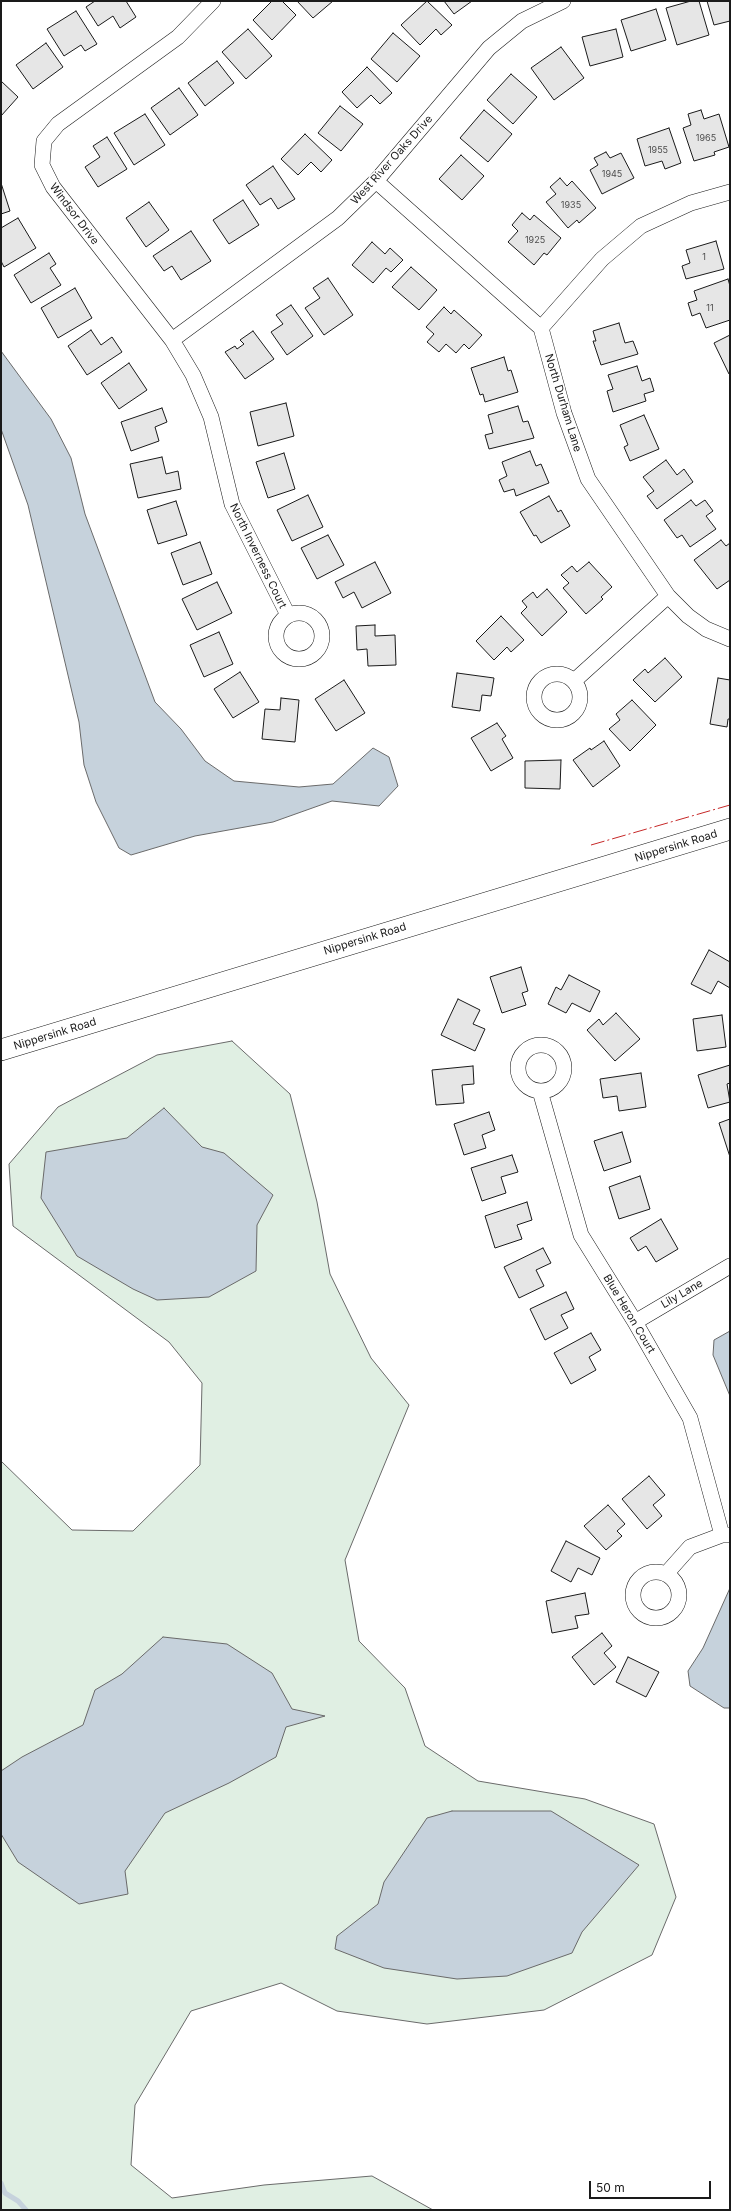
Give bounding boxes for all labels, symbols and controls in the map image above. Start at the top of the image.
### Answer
street label: West River Oaks Drive [348,113,436,207]
house number: 1965 [696,133,716,143]
house number: 1955 [648,145,668,155]
house number: 1945 [602,169,622,179]
street label: Windsor Drive [47,181,101,247]
house number: 1935 [561,200,581,210]
house number: 1925 [525,235,545,245]
house number: 1 [702,252,706,262]
house number: 11 [706,303,714,313]
street label: North Durham Lane [542,352,584,454]
street label: North Inverness Court [227,501,289,611]
street label: Nippersink Road [633,827,719,865]
street label: Nippersink Road [322,920,408,958]
street label: Nippersink Road [12,1015,98,1053]
street label: Blue Heron Court [600,1272,658,1356]
street label: Lily Lane [659,1277,705,1311]
scale bar [591,2173,713,2199]
text: 50 m [596,2180,625,2195]

